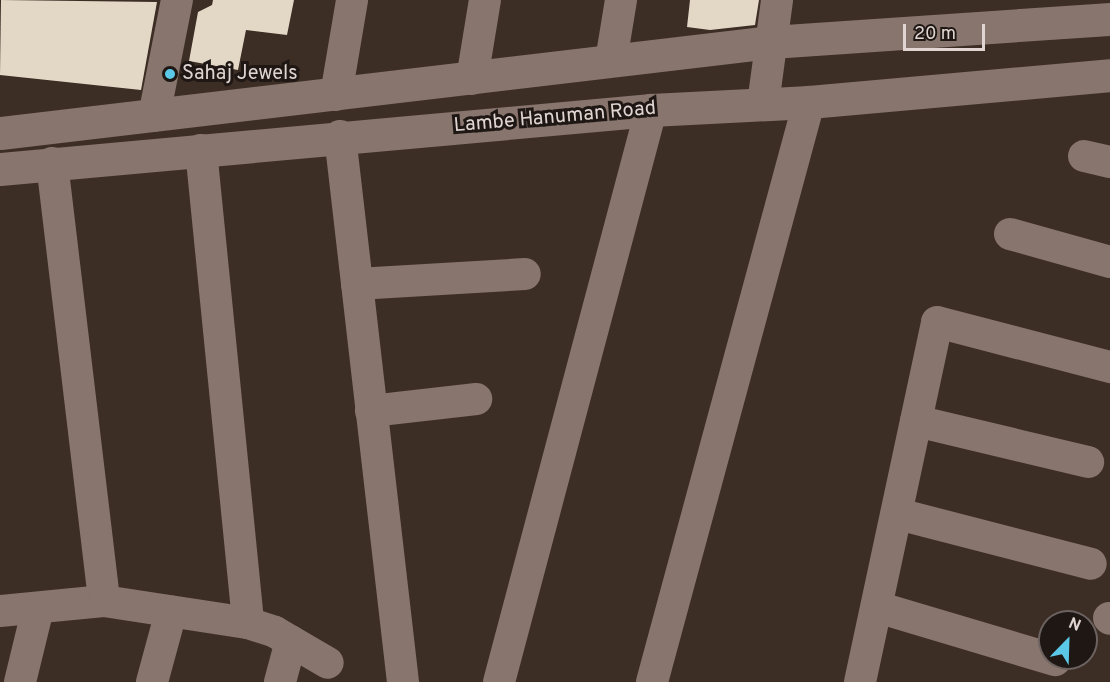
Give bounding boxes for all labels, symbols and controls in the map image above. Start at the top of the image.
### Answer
scale bar [906,12,988,50]
text: 20 m [914,23,956,46]
place label: Sahaj Jewels [182,62,298,86]
marker: Sahaj Jewels [163,67,177,81]
street label: Lambe Hanuman Road [453,97,657,139]
north arrow [1038,610,1098,670]
text: N [1065,614,1083,637]

